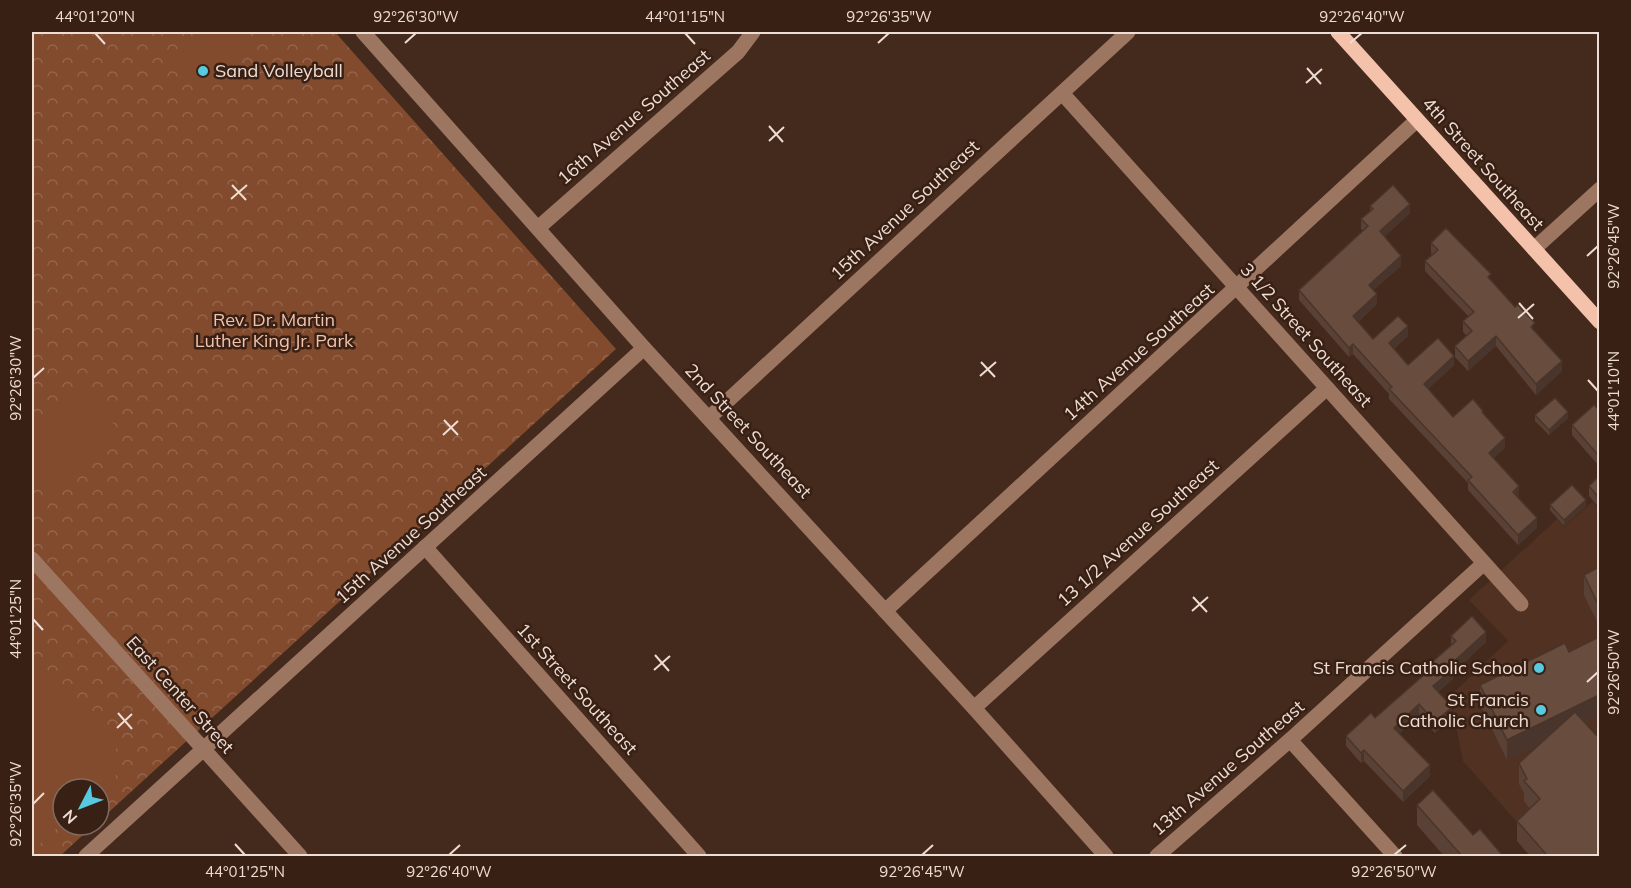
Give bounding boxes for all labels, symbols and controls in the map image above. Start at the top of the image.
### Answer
text: 44°01'20"N [55,7,135,26]
text: 92°26'30"W [373,7,459,26]
text: 44°01'15"N [645,7,725,26]
text: 92°26'35"W [846,7,932,26]
text: 92°26'40"W [1319,7,1405,26]
street label: 16th Avenue Southeast [553,44,715,189]
place label: Sand Volleyball [215,59,343,82]
marker: Sand Volleyball [196,64,210,78]
street label: 4th Street Southeast [1418,92,1549,235]
street label: 15th Avenue Southeast [826,135,984,285]
text: 92°26'45"W [1604,203,1623,289]
street label: 3 1/2 Street Southeast [1236,258,1377,411]
street label: 14th Avenue Southeast [1059,278,1219,425]
park label: Rev. Dr. Martin Luther King Jr. Park [195,308,354,352]
text: 92°26'30"W [6,335,25,421]
text: 44°01'10"N [1604,351,1623,431]
street label: 2nd Street Southeast [680,359,817,503]
street label: 13 1/2 Avenue Southeast [1052,454,1223,611]
street label: 15th Avenue Southeast [331,461,491,608]
text: 44°01'25"N [6,579,25,659]
street label: 1st Street Southeast [512,618,643,759]
text: 92°26'50"W [1604,629,1623,715]
street label: East Center Street [122,631,239,758]
place label: St Francis Catholic School [1313,656,1527,679]
marker: St Francis Catholic School [1532,661,1546,675]
place label: St Francis Catholic Church [1398,688,1529,732]
street label: 13th Avenue Southeast [1147,695,1309,840]
marker: St Francis Catholic Church [1534,703,1548,717]
text: 92°26'35"W [6,761,25,847]
north arrow [51,777,111,837]
text: N [58,806,81,828]
text: 44°01'25"N [205,862,285,881]
text: 92°26'40"W [406,862,492,881]
text: 92°26'45"W [879,862,965,881]
text: 92°26'50"W [1351,862,1437,881]

